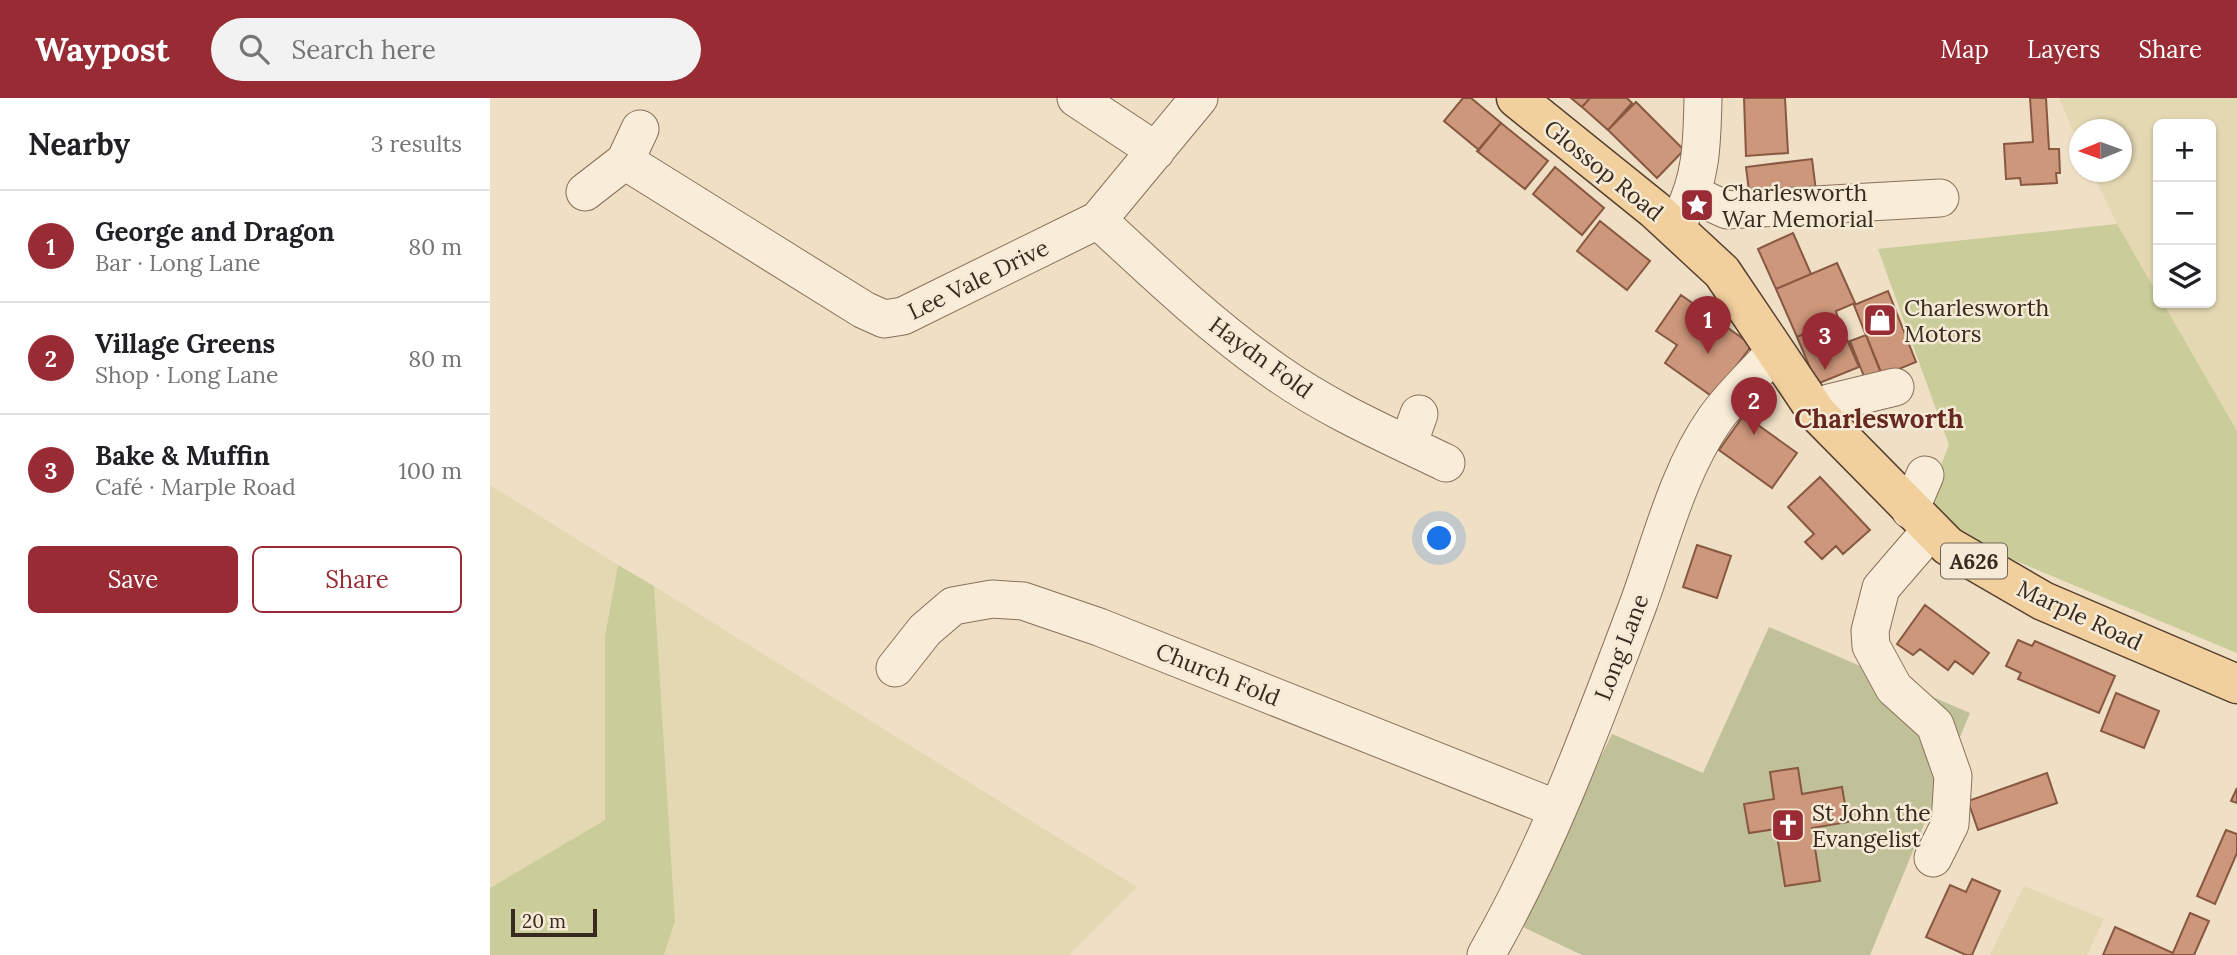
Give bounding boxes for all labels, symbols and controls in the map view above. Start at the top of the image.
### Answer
search box [211,18,701,81]
text: Waypost [35,28,169,70]
icon: search [235,30,273,68]
text: Search here [291,33,436,66]
text: Map [1940,34,1989,65]
text: Layers [2027,34,2100,65]
text: Share [2138,34,2202,65]
street label: Glossop Road [1538,113,1670,227]
north arrow [2069,119,2132,182]
map controls [2153,119,2216,308]
button: + [2153,119,2216,182]
text: Nearby [28,125,130,163]
text: 3 results [371,129,462,158]
place label: Charlesworth War Memorial [1722,178,1874,233]
button: − [2153,182,2216,245]
place icon: Charlesworth War Memorial [1678,186,1716,224]
text: George and Dragon [95,215,335,248]
text: 1 [46,232,56,261]
text: 80 m [408,232,462,261]
street label: Lee Vale Drive [903,232,1053,326]
button: layers [2153,245,2216,308]
text: Bar · Long Lane [95,248,261,277]
place label: Charlesworth Motors [1904,293,2050,348]
pin: 1 [1685,296,1731,354]
shop icon: Charlesworth Motors [1861,301,1899,339]
street label: Haydn Fold [1204,310,1319,404]
pin: 3 [1802,312,1848,370]
text: Village Greens [95,327,275,360]
text: 2 [45,344,57,373]
text: 80 m [408,344,462,373]
text: Shop · Long Lane [95,360,278,389]
pin: 2 [1731,377,1777,435]
district label: Charlesworth [1794,402,1964,435]
text: Bake & Muffin [95,439,270,472]
text: 3 [45,456,57,485]
text: 100 m [398,456,462,485]
text: Café · Marple Road [95,472,296,501]
your location [1422,521,1456,555]
road number: A626 [1941,544,2007,578]
button: Save [28,546,238,613]
button: Share [252,546,462,613]
street label: Marple Road [2013,573,2147,657]
street label: Long Lane [1587,590,1655,704]
street label: Church Fold [1152,636,1284,712]
place label: St John the Evangelist [1812,798,1931,853]
church icon: St John the Evangelist [1769,806,1807,844]
scale bar [511,906,597,938]
text: 20 m [522,909,566,933]

